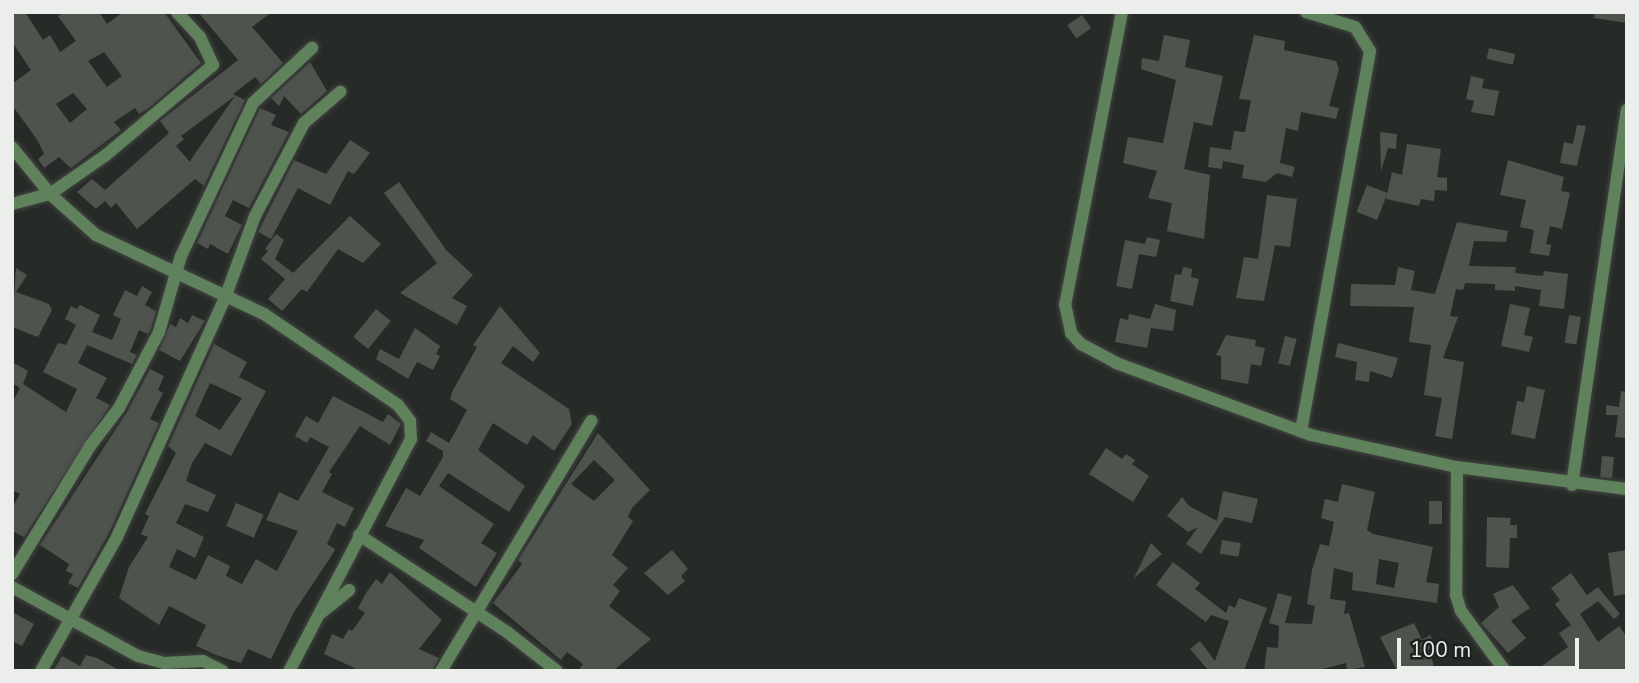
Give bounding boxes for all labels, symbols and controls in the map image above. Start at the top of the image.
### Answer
scale bar [1401,624,1583,668]
text: 100 m [1410,636,1471,664]

